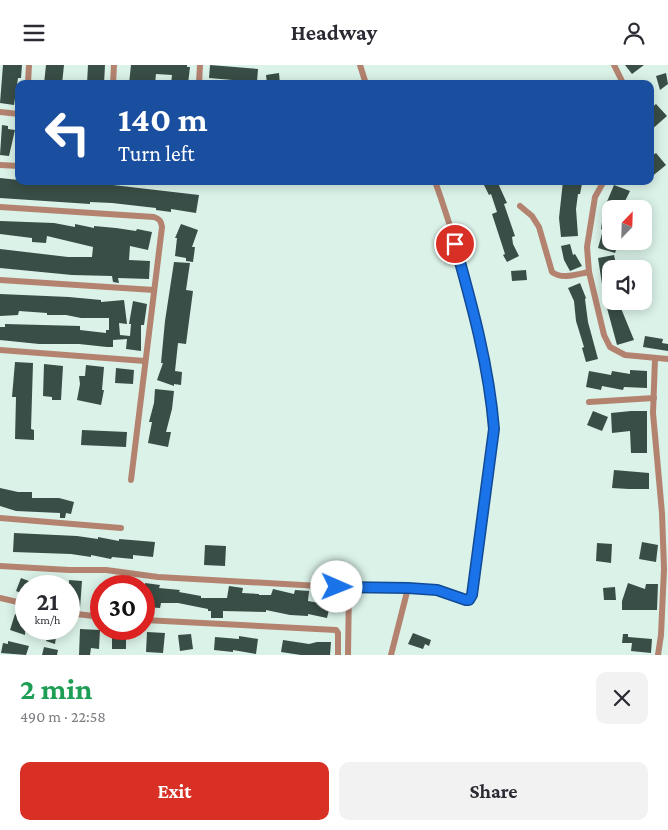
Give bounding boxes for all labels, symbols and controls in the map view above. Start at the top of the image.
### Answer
icon: menu [20,19,48,47]
icon: person [620,19,648,47]
text: Headway [291,20,377,45]
icon: left [35,100,100,165]
text: 140 m [118,100,208,139]
text: Turn left [118,141,195,166]
north arrow [602,200,652,250]
map controls [602,200,652,310]
pin [434,223,476,265]
icon: arrive [441,230,469,258]
button: sound [602,260,652,310]
position arrow [310,560,362,612]
speed limit sign: 30 [90,575,155,640]
text: 21 [36,588,59,615]
text: km/h [35,613,60,627]
text: 2 min [20,672,92,705]
button: close [596,672,648,724]
text: 490 m · 22:58 [20,708,106,725]
button: Exit [20,762,329,820]
button: Share [339,762,648,820]

